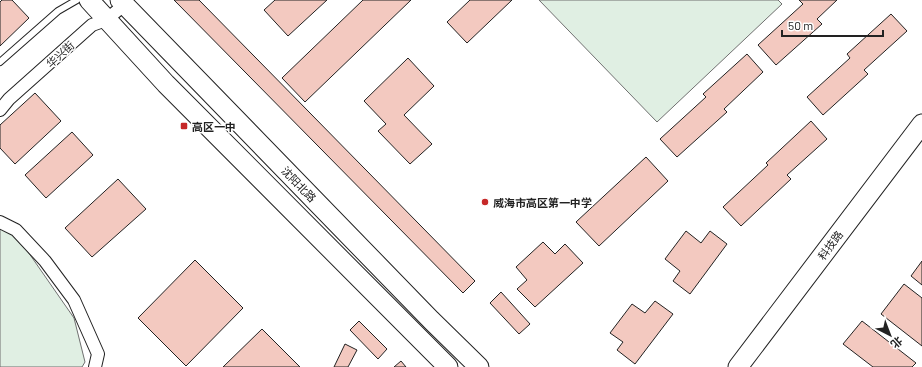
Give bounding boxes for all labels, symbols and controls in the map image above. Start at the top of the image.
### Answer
scale bar [782,12,883,38]
text: 50 m [788,18,813,32]
street label: 华兴街 [43,38,77,70]
place label: 高区一中 [192,120,236,133]
marker: 高区一中 [179,121,189,131]
street label: 沈阳北路 [279,164,319,204]
place label: 威海市高区第一中学 [493,196,592,209]
marker: 威海市高区第一中学 [480,197,490,207]
street label: 科技路 [815,228,845,262]
north arrow [870,315,910,355]
text: 北 [889,334,905,351]

